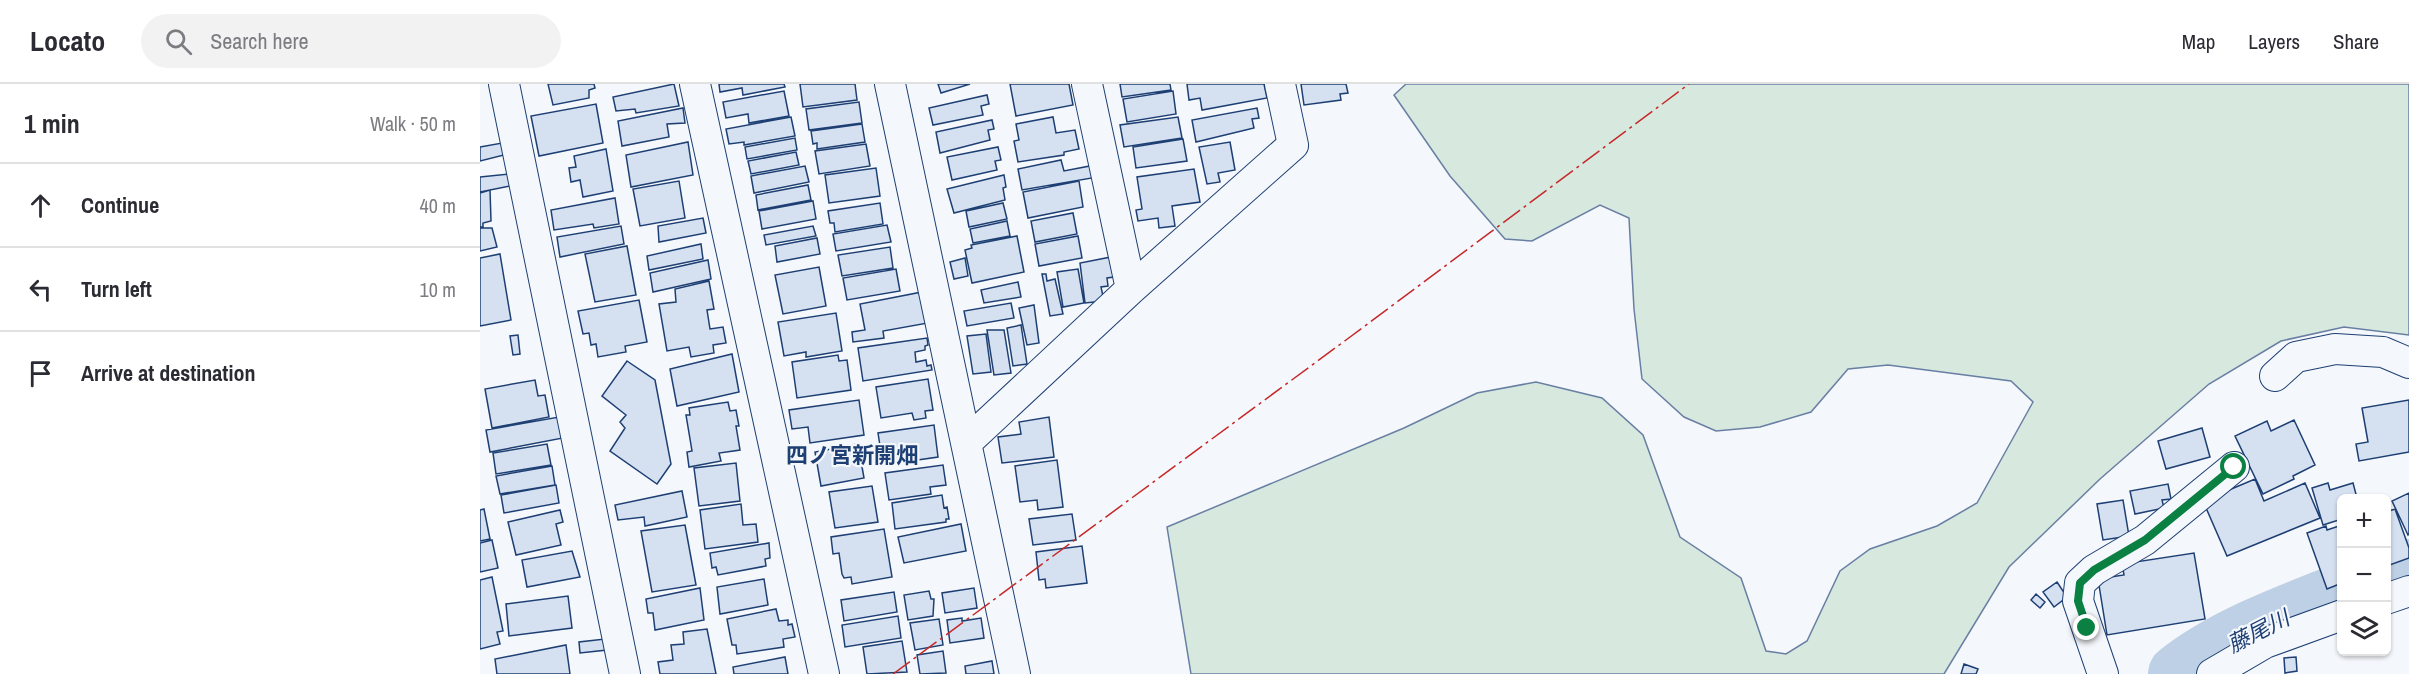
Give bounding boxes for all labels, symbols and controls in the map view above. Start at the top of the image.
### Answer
search box [141,14,561,68]
text: Locato [30,22,105,60]
icon: search [162,25,195,58]
text: Search here [210,26,309,56]
text: Map [2182,27,2215,56]
text: Layers [2248,27,2300,56]
text: Share [2333,27,2379,56]
text: 1 min [24,106,80,141]
text: Walk · 50 m [370,110,456,137]
icon: ahead [24,189,57,222]
text: Continue [81,190,159,220]
text: 40 m [420,192,456,219]
icon: left [24,273,57,306]
text: Turn left [81,274,152,304]
text: 10 m [420,276,456,303]
icon: arrive [24,357,57,390]
text: Arrive at destination [81,358,255,388]
district label: 四ノ宮新開畑 [786,440,918,470]
route start [2220,453,2246,479]
map controls [2337,494,2391,656]
button: + [2337,494,2391,548]
button: − [2337,548,2391,602]
water label: 藤尾川 [2222,602,2296,659]
button: layers [2337,602,2391,656]
route end [2073,614,2099,640]

